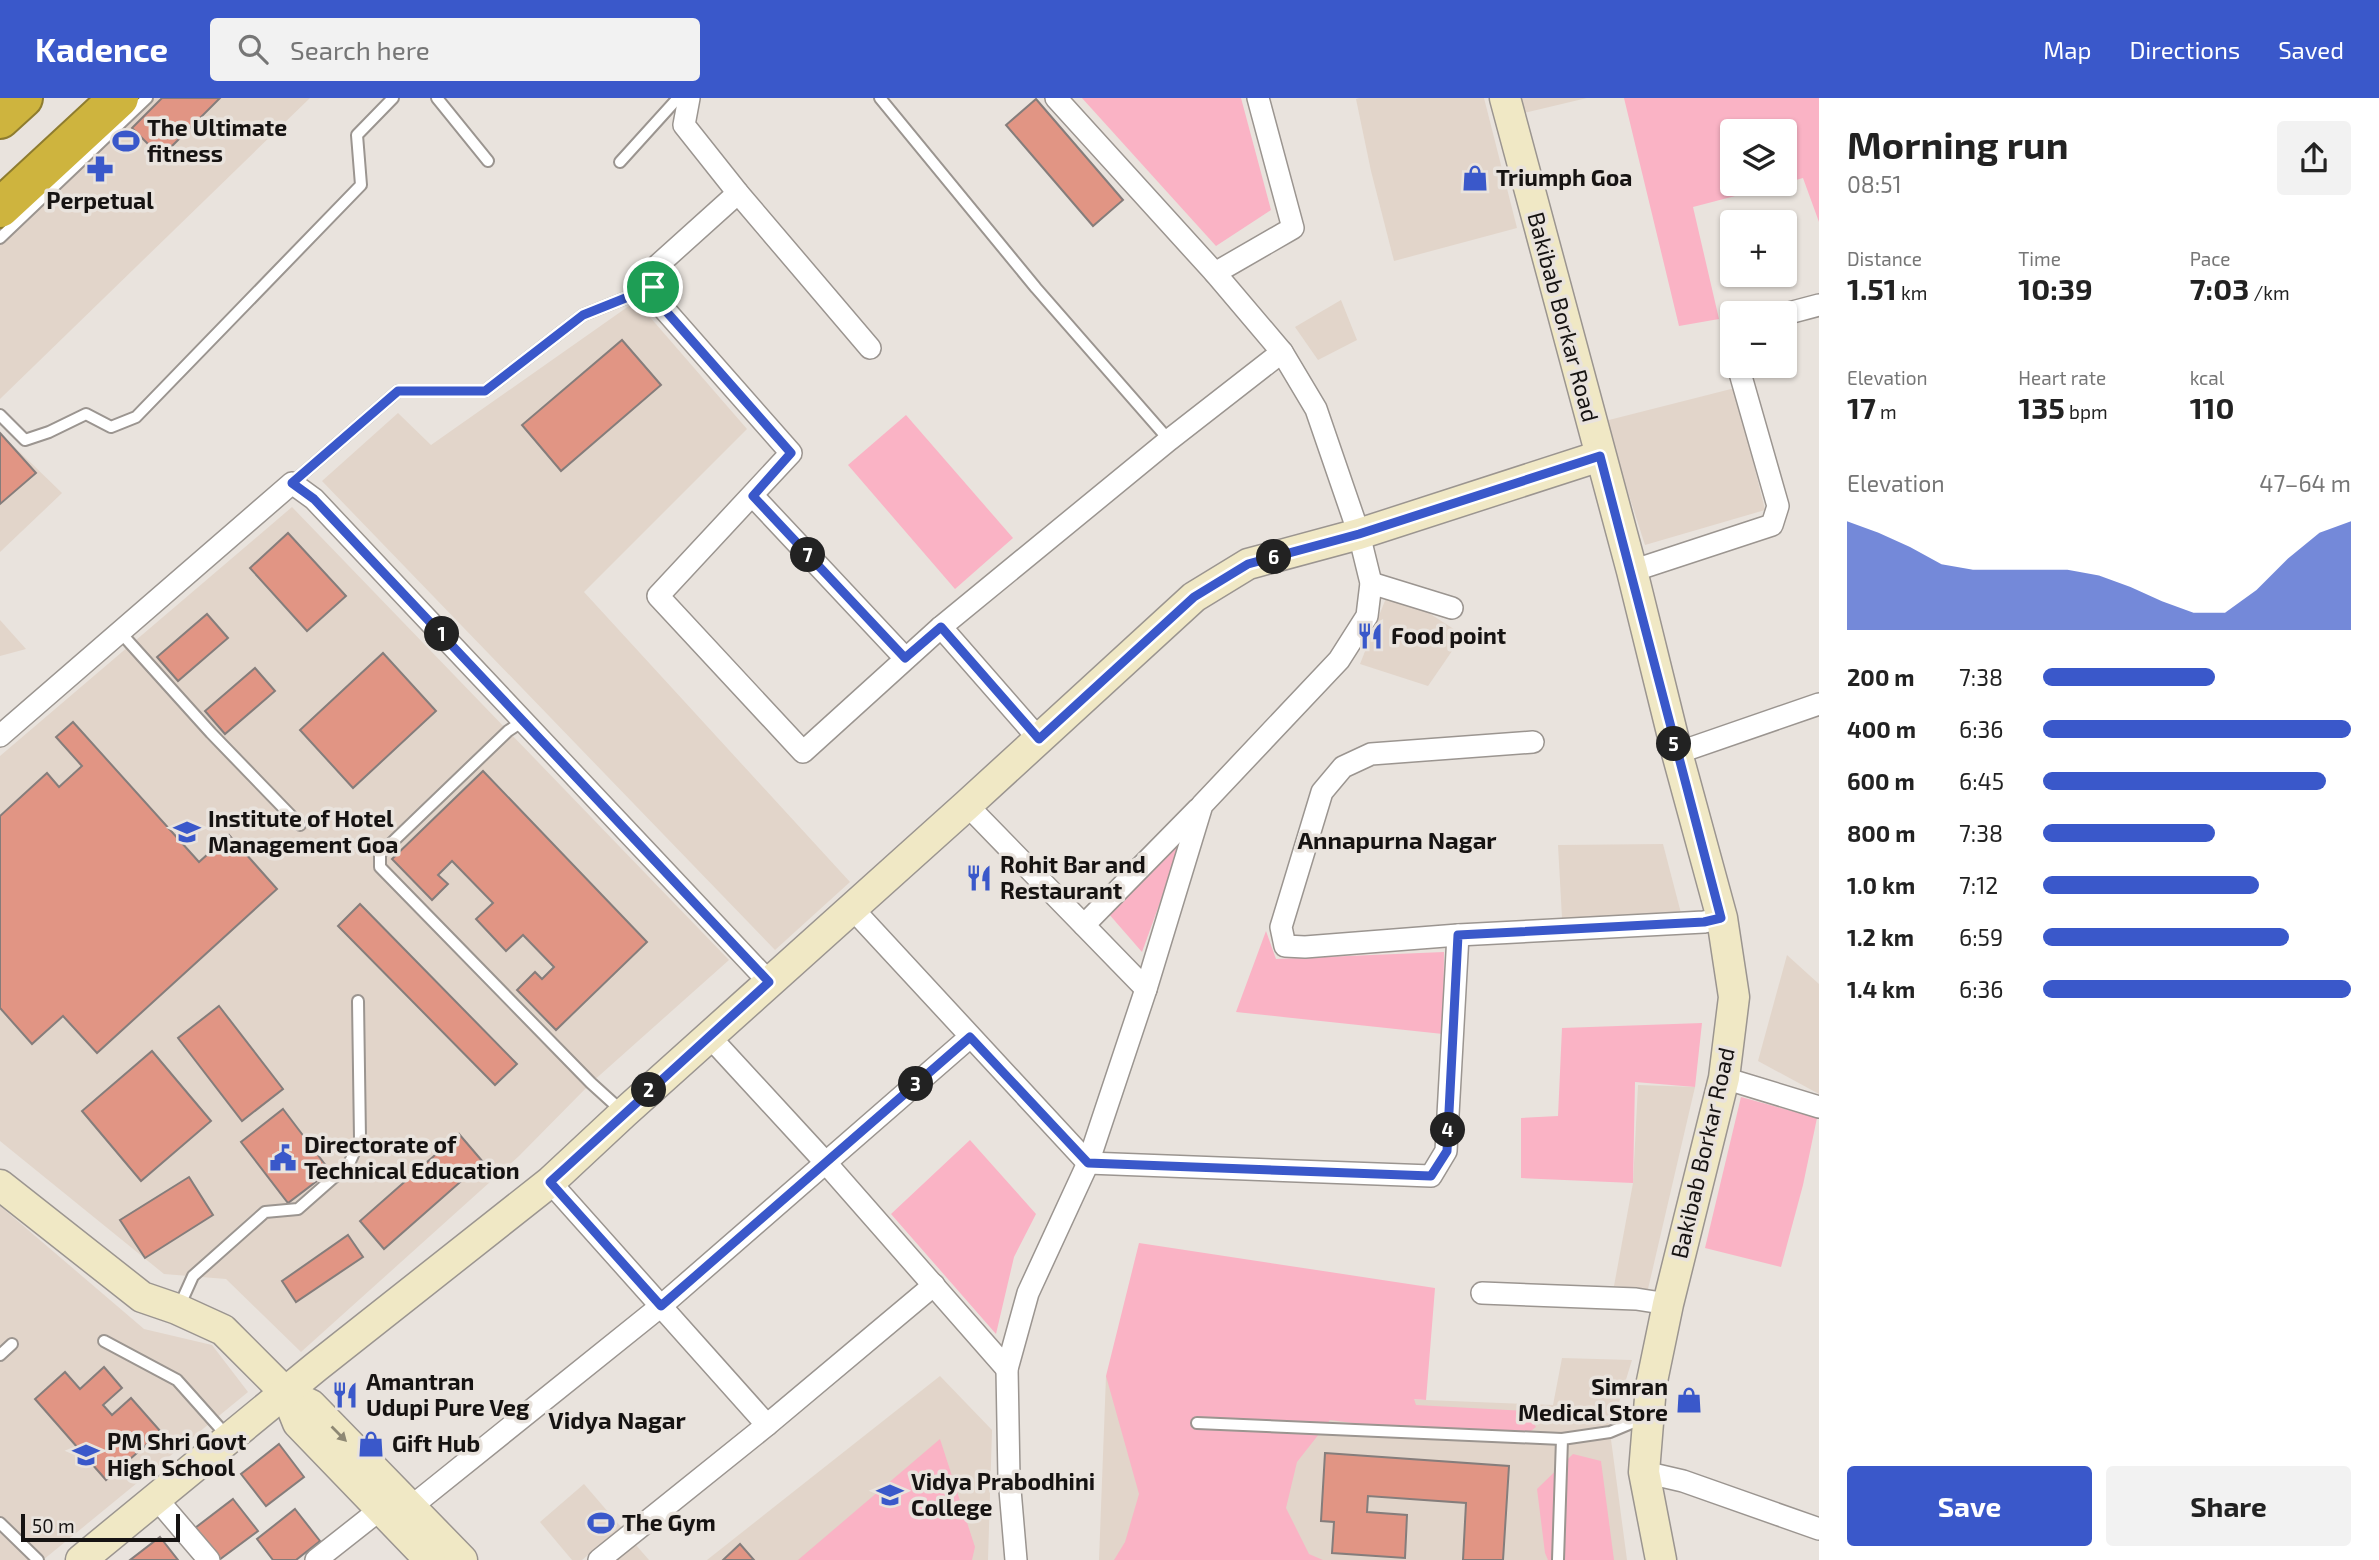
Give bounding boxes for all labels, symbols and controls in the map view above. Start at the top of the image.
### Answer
search box [210,18,700,81]
text: Kadence [35,29,168,69]
icon: search [234,30,272,68]
text: Search here [290,34,430,65]
text: Map [2043,35,2091,64]
text: Directions [2129,35,2240,64]
text: Saved [2278,35,2344,64]
place label: The Ultimate fitness [147,113,287,167]
map controls [1720,119,1797,378]
button: layers [1720,119,1797,196]
text: Morning run [1847,121,2068,167]
button: share [2277,121,2351,195]
sports icon: The Ultimate fitness [111,126,141,156]
pharmacy icon: Perpetual [85,154,115,184]
shop icon: Triumph Goa [1460,163,1490,193]
place label: Triumph Goa [1496,163,1632,191]
text: 08:51 [1847,170,1902,198]
place label: Perpetual [46,186,154,214]
street label: Bakibab Borkar Road [1522,209,1605,425]
button: + [1720,210,1797,287]
text: Distance [1847,247,1922,270]
text: Time [2018,247,2061,270]
text: Pace [2190,247,2231,270]
pin [623,257,683,317]
icon: arrive [634,268,672,306]
text: 1.51 [1847,270,1897,306]
text: 10:39 [2018,270,2093,306]
text: 7:03 [2190,270,2249,306]
text: km [1897,281,1927,304]
text: /km [2249,281,2290,304]
button: − [1720,301,1797,378]
text: Elevation [1847,366,1928,389]
text: Heart rate [2018,366,2106,389]
text: kcal [2190,366,2224,389]
text: 17 [1847,389,1876,425]
text: 135 [2018,389,2065,425]
text: 110 [2190,389,2235,425]
text: m [1876,400,1897,423]
text: bpm [2065,400,2108,423]
text: Elevation [1847,469,1945,497]
text: 47–64 m [2259,469,2351,497]
pin: 7 [790,538,826,573]
pin: 6 [1256,540,1292,574]
text: 7 [802,543,813,566]
text: 6 [1268,545,1279,568]
pin: 1 [424,616,460,652]
restaurant icon: Food point [1355,621,1385,651]
place label: Food point [1391,621,1506,649]
text: 1 [437,622,446,645]
text: 200 m [1847,663,1915,691]
text: 7:38 [1959,663,2003,691]
text: 400 m [1847,715,1916,743]
text: 6:36 [1959,715,2004,743]
pin: 5 [1656,726,1692,762]
text: 5 [1668,732,1679,755]
text: 600 m [1847,767,1915,795]
text: 6:45 [1959,767,2004,795]
place label: Institute of Hotel Management Goa [208,804,398,858]
school or university icon: Institute of Hotel Management Goa [172,817,202,847]
text: 800 m [1847,819,1916,847]
text: 7:38 [1959,819,2003,847]
district label: Annapurna Nagar [1297,825,1497,854]
place label: Rohit Bar and Restaurant [1000,850,1146,904]
restaurant icon: Rohit Bar and Restaurant [964,863,994,893]
text: 1.0 km [1847,871,1915,899]
text: 7:12 [1959,871,1998,899]
text: 1.2 km [1847,923,1914,951]
text: 6:59 [1959,923,2003,951]
text: 1.4 km [1847,975,1915,1003]
text: 6:36 [1959,975,2004,1003]
street label: Bakibab Borkar Road [1664,1044,1740,1261]
pin: 3 [898,1066,934,1102]
pin: 2 [632,1072,666,1108]
text: 3 [910,1072,921,1095]
text: 2 [643,1078,654,1101]
pin: 4 [1430,1112,1466,1148]
text: 4 [1441,1118,1454,1141]
place label: Directorate of Technical Education [304,1130,520,1184]
public building icon: Directorate of Technical Education [268,1143,298,1173]
place label: Amantran Udupi Pure Veg [366,1367,530,1421]
place label: Simran Medical Store [1518,1372,1668,1426]
restaurant icon: Amantran Udupi Pure Veg [330,1380,360,1410]
shop icon: Simran Medical Store [1674,1385,1704,1415]
district label: Vidya Nagar [548,1405,686,1434]
one-way arrow [331,1425,348,1442]
place label: PM Shri Govt High School [107,1427,246,1481]
shop icon: Gift Hub [356,1429,386,1459]
place label: Gift Hub [392,1429,480,1457]
school or university icon: PM Shri Govt High School [71,1440,101,1470]
button: Save [1847,1466,2092,1546]
button: Share [2106,1466,2351,1546]
place label: Vidya Prabodhini College [911,1467,1095,1521]
school or university icon: Vidya Prabodhini College [875,1480,905,1510]
sports icon: The Gym [586,1508,616,1538]
place label: The Gym [622,1508,716,1536]
scale bar [21,1511,180,1543]
text: 50 m [32,1514,75,1537]

